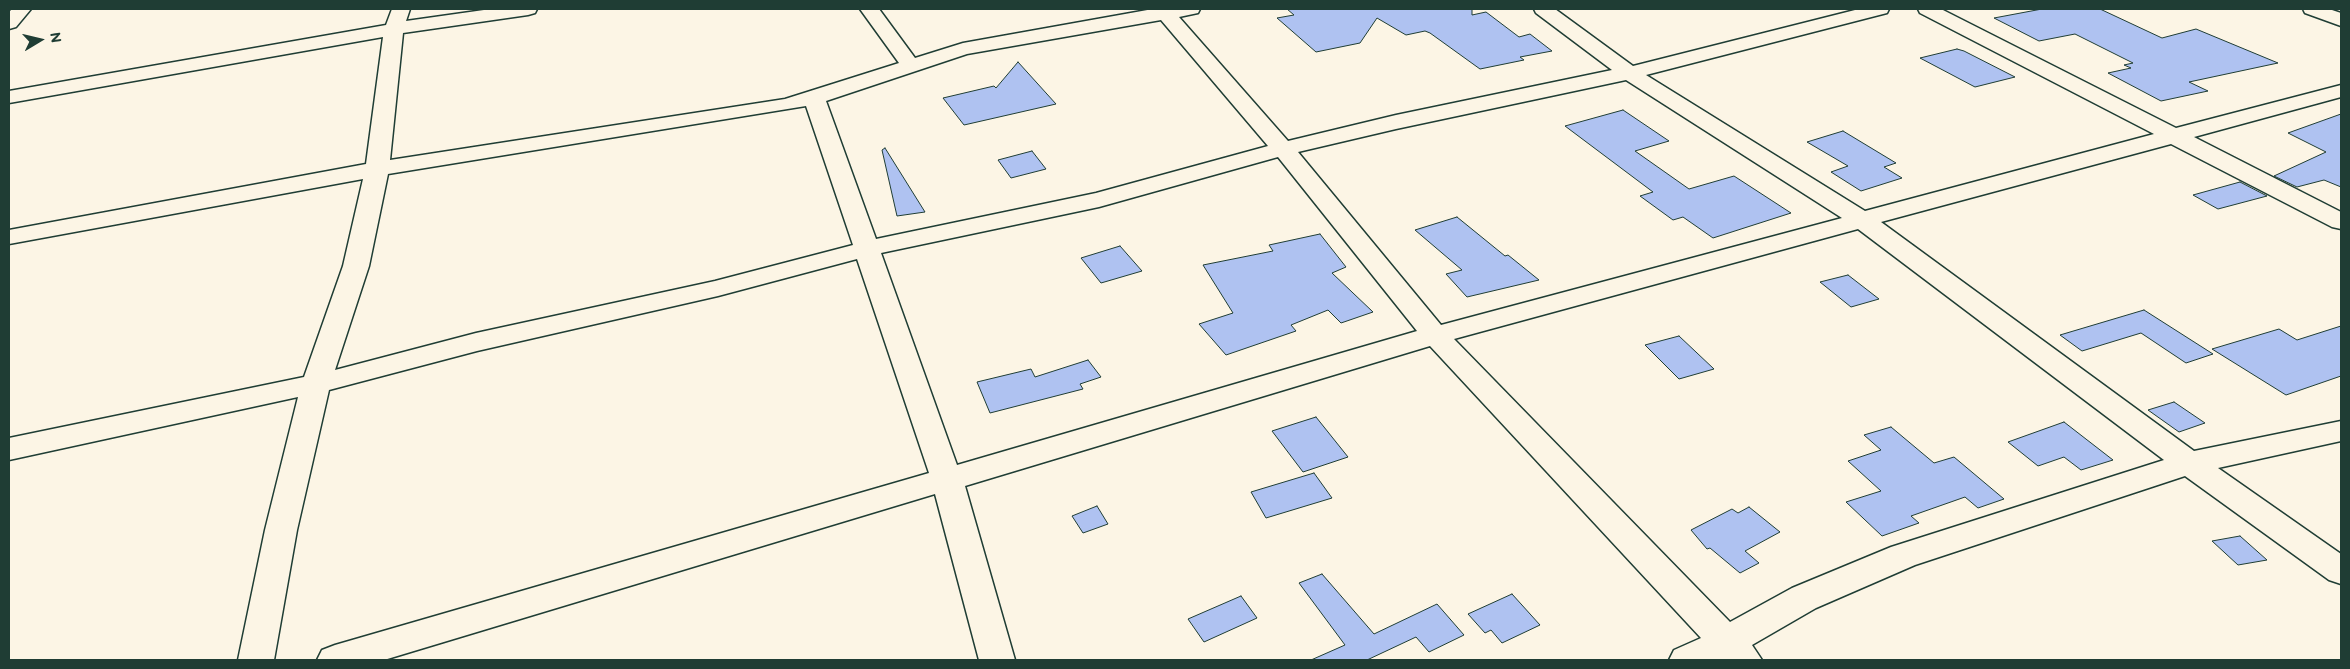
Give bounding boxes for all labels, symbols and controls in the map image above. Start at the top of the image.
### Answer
north arrow [15,15,65,65]
text: N [46,31,65,44]

